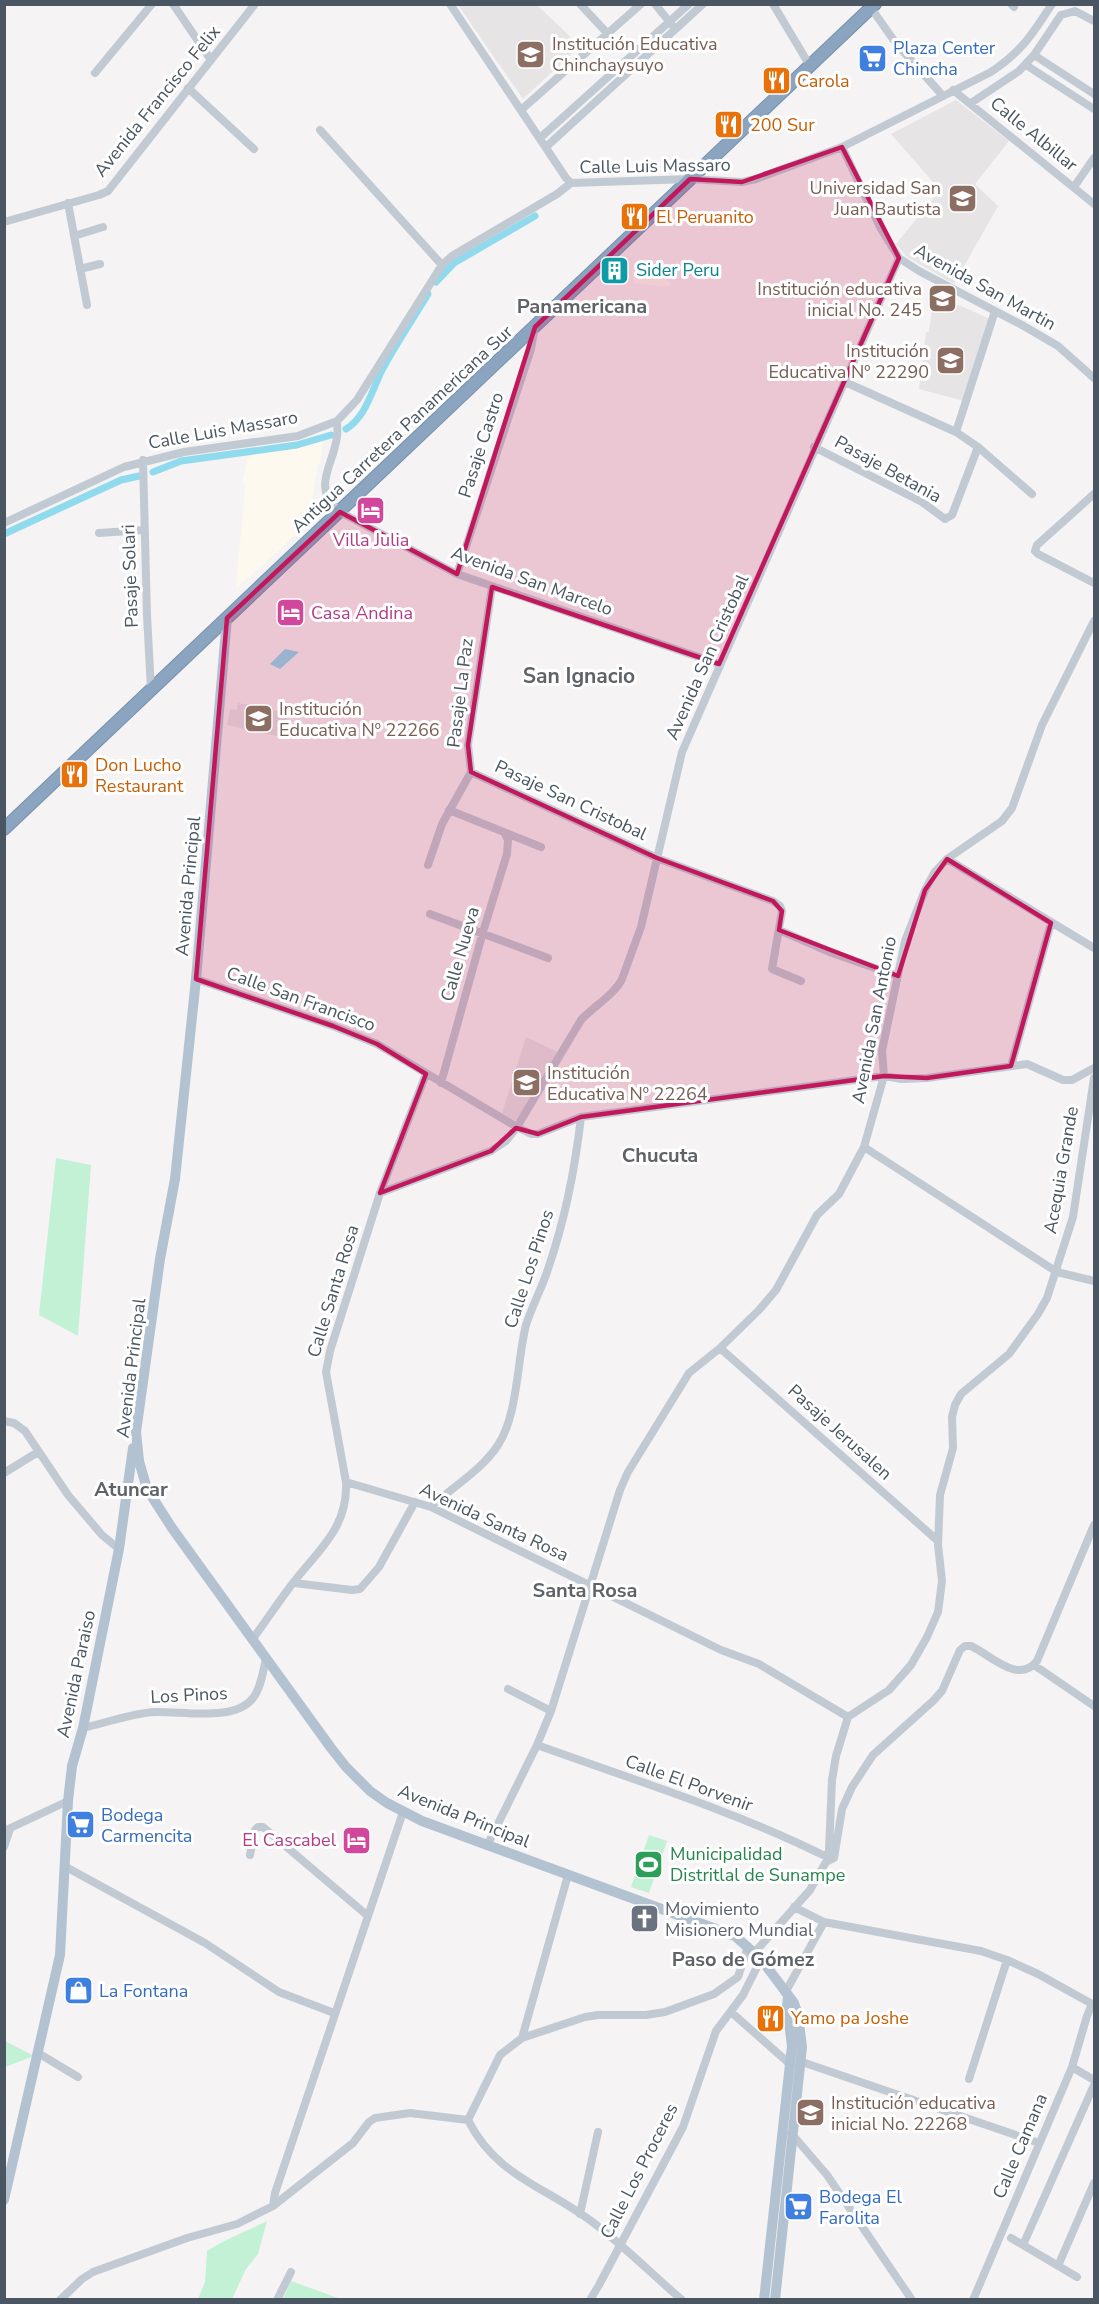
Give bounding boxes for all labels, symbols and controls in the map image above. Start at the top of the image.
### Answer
street label: Avenida Francisco Felix [88,20,226,182]
place label: Institución Educativa Chinchaysuyo [552,32,718,77]
place label: Plaza Center Chincha [893,36,996,81]
school or university icon: Institución Educativa Chinchaysuyo [515,38,547,70]
supermarket icon: Plaza Center Chincha [856,42,888,74]
restaurant icon: Carola [760,65,792,97]
place label: Carola [797,69,850,93]
street label: Calle Albillar [985,91,1083,177]
restaurant icon: 200 Sur [713,109,745,141]
place label: 200 Sur [750,113,815,137]
street label: Calle Luis Massaro [579,153,731,179]
place label: Universidad San Juan Bautista [810,176,941,221]
school or university icon: Universidad San Juan Bautista [946,182,978,214]
restaurant icon: El Peruanito [619,201,651,233]
place label: El Peruanito [656,205,754,229]
street label: Avenida San Martin [910,238,1060,336]
building icon: Sider Peru [599,254,631,286]
place label: Sider Peru [636,258,720,282]
place label: Institución educativa inicial No. 245 [757,277,922,322]
school or university icon: Institución educativa inicial No. 245 [927,283,959,315]
district label: Panamericana [517,293,647,320]
street label: Antigua Carretera Panamericana Sur [286,319,518,538]
place label: Institución Educativa Nº 22290 [768,339,929,384]
school or university icon: Institución Educativa Nº 22290 [934,345,966,377]
street label: Pasaje Castro [453,389,509,501]
street label: Calle Luis Massaro [146,405,300,455]
street label: Pasaje Betania [830,430,946,508]
hotel icon: Villa Julia [355,495,387,527]
street label: Pasaje Solari [116,524,144,628]
place label: Villa Julia [332,528,409,552]
street label: Avenida San Marcelo [448,541,616,621]
street label: Avenida San Cristobal [660,570,755,744]
hotel icon: Casa Andina [274,597,306,629]
place label: Casa Andina [311,601,413,625]
street label: Pasaje La Paz [441,637,479,749]
district label: San Ignacio [523,662,635,690]
place label: Institución Educativa Nº 22266 [279,697,440,742]
school or university icon: Institución Educativa Nº 22266 [242,703,274,735]
place label: Don Lucho Restaurant [95,753,184,798]
street label: Pasaje San Cristobal [491,754,652,846]
restaurant icon: Don Lucho Restaurant [58,759,90,791]
street label: Avenida Principal [170,814,206,957]
street label: Calle Nueva [435,904,485,1004]
street label: Avenida San Antonio [846,934,902,1106]
street label: Calle San Francisco [223,961,379,1037]
place label: Institución Educativa Nº 22264 [547,1061,708,1106]
school or university icon: Institución Educativa Nº 22264 [510,1067,542,1099]
street label: Acequia Grande [1038,1104,1084,1236]
district label: Chucuta [622,1142,698,1169]
street label: Calle Los Pinos [498,1207,560,1331]
street label: Calle Santa Rosa [301,1222,365,1360]
street label: Avenida Principal [111,1296,152,1439]
street label: Pasaje Jerusalen [783,1379,897,1485]
district label: Atuncar [94,1476,168,1503]
street label: Avenida Santa Rosa [416,1477,572,1567]
district label: Santa Rosa [533,1577,637,1604]
street label: Avenida Paraiso [51,1608,101,1740]
street label: Los Pinos [150,1681,228,1709]
street label: Calle El Porvenir [622,1749,757,1817]
street label: Avenida Principal [394,1779,534,1854]
place label: Bodega Carmencita [101,1803,192,1848]
supermarket icon: Bodega Carmencita [64,1809,96,1841]
hotel icon: El Cascabel [341,1824,373,1856]
place label: El Cascabel [242,1828,337,1852]
place label: Municipalidad Distritlal de Sunampe [670,1842,845,1887]
sports icon: Municipalidad Distritlal de Sunampe [633,1848,665,1880]
place label: Movimiento Misionero Mundial [665,1897,814,1942]
church icon: Movimiento Misionero Mundial [628,1903,660,1935]
district label: Paso de Gómez [672,1946,814,1973]
shop icon: La Fontana [62,1975,94,2007]
place label: La Fontana [99,1979,188,2003]
restaurant icon: Yamo pa Joshe [754,2002,786,2034]
place label: Yamo pa Joshe [790,2006,909,2030]
street label: Calle Camana [987,2090,1053,2202]
place label: Institución educativa inicial No. 22268 [831,2091,996,2136]
school or university icon: Institución educativa inicial No. 22268 [794,2097,826,2129]
street label: Calle Los Proceres [594,2099,684,2243]
place label: Bodega El Farolita [819,2185,902,2230]
supermarket icon: Bodega El Farolita [782,2191,814,2223]

